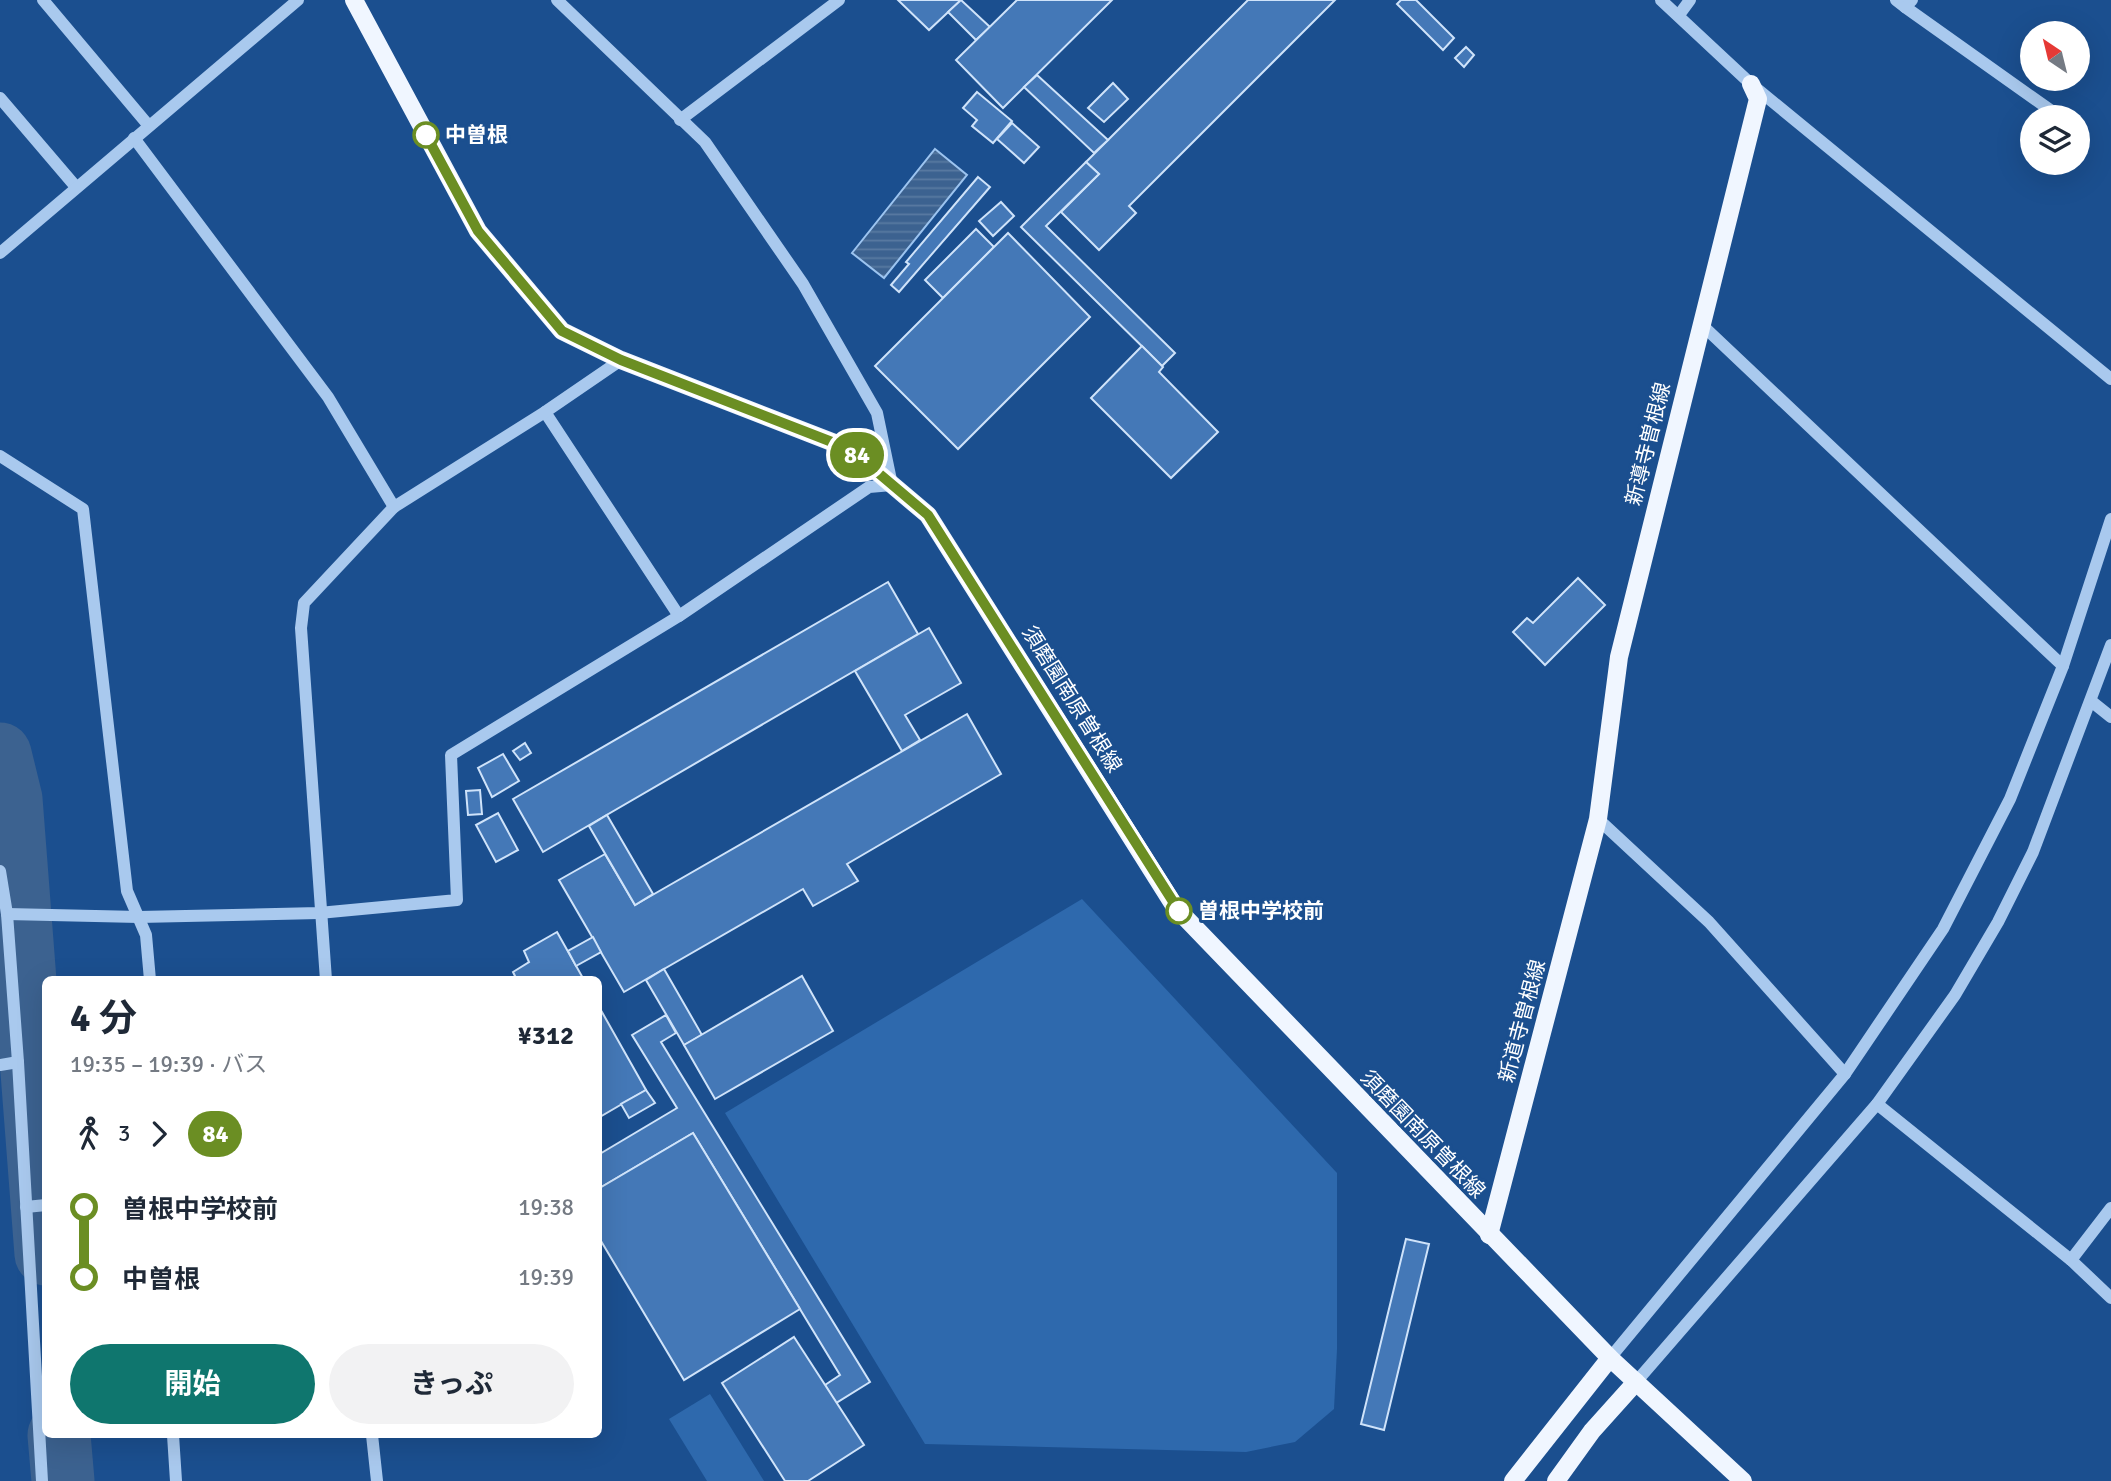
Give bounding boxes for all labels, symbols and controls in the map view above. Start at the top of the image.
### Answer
north arrow [2020,21,2090,91]
map controls [2020,21,2090,175]
button: layers [2020,105,2090,175]
marker: 中曽根 [413,122,439,148]
place label: 中曽根 [445,122,508,148]
street label: 新導寺曽根線 [1620,380,1676,508]
line badge: 84 [826,432,888,478]
text: 84 [844,440,870,470]
street label: 須磨園南原曽根線 [1016,621,1128,777]
marker: 曽根中学校前 [1166,898,1192,924]
place label: 曽根中学校前 [1198,898,1324,924]
street label: 新道寺曽根線 [1493,957,1551,1085]
text: 4 分 [70,995,137,1042]
text: ¥312 [518,1020,574,1052]
text: 19:35 – 19:39 · バス [70,1050,267,1079]
street label: 須磨園南原曽根線 [1355,1065,1491,1203]
icon: walk [70,1115,108,1153]
icon: forward [140,1115,178,1153]
text: 3 [118,1119,130,1148]
text: 84 [202,1119,228,1149]
text: 19:38 [518,1193,574,1222]
text: 曽根中学校前 [122,1194,278,1226]
text: 19:39 [518,1263,574,1292]
text: 中曽根 [122,1264,200,1296]
button: 開始 [70,1344,315,1424]
button: きっぷ [329,1344,574,1424]

